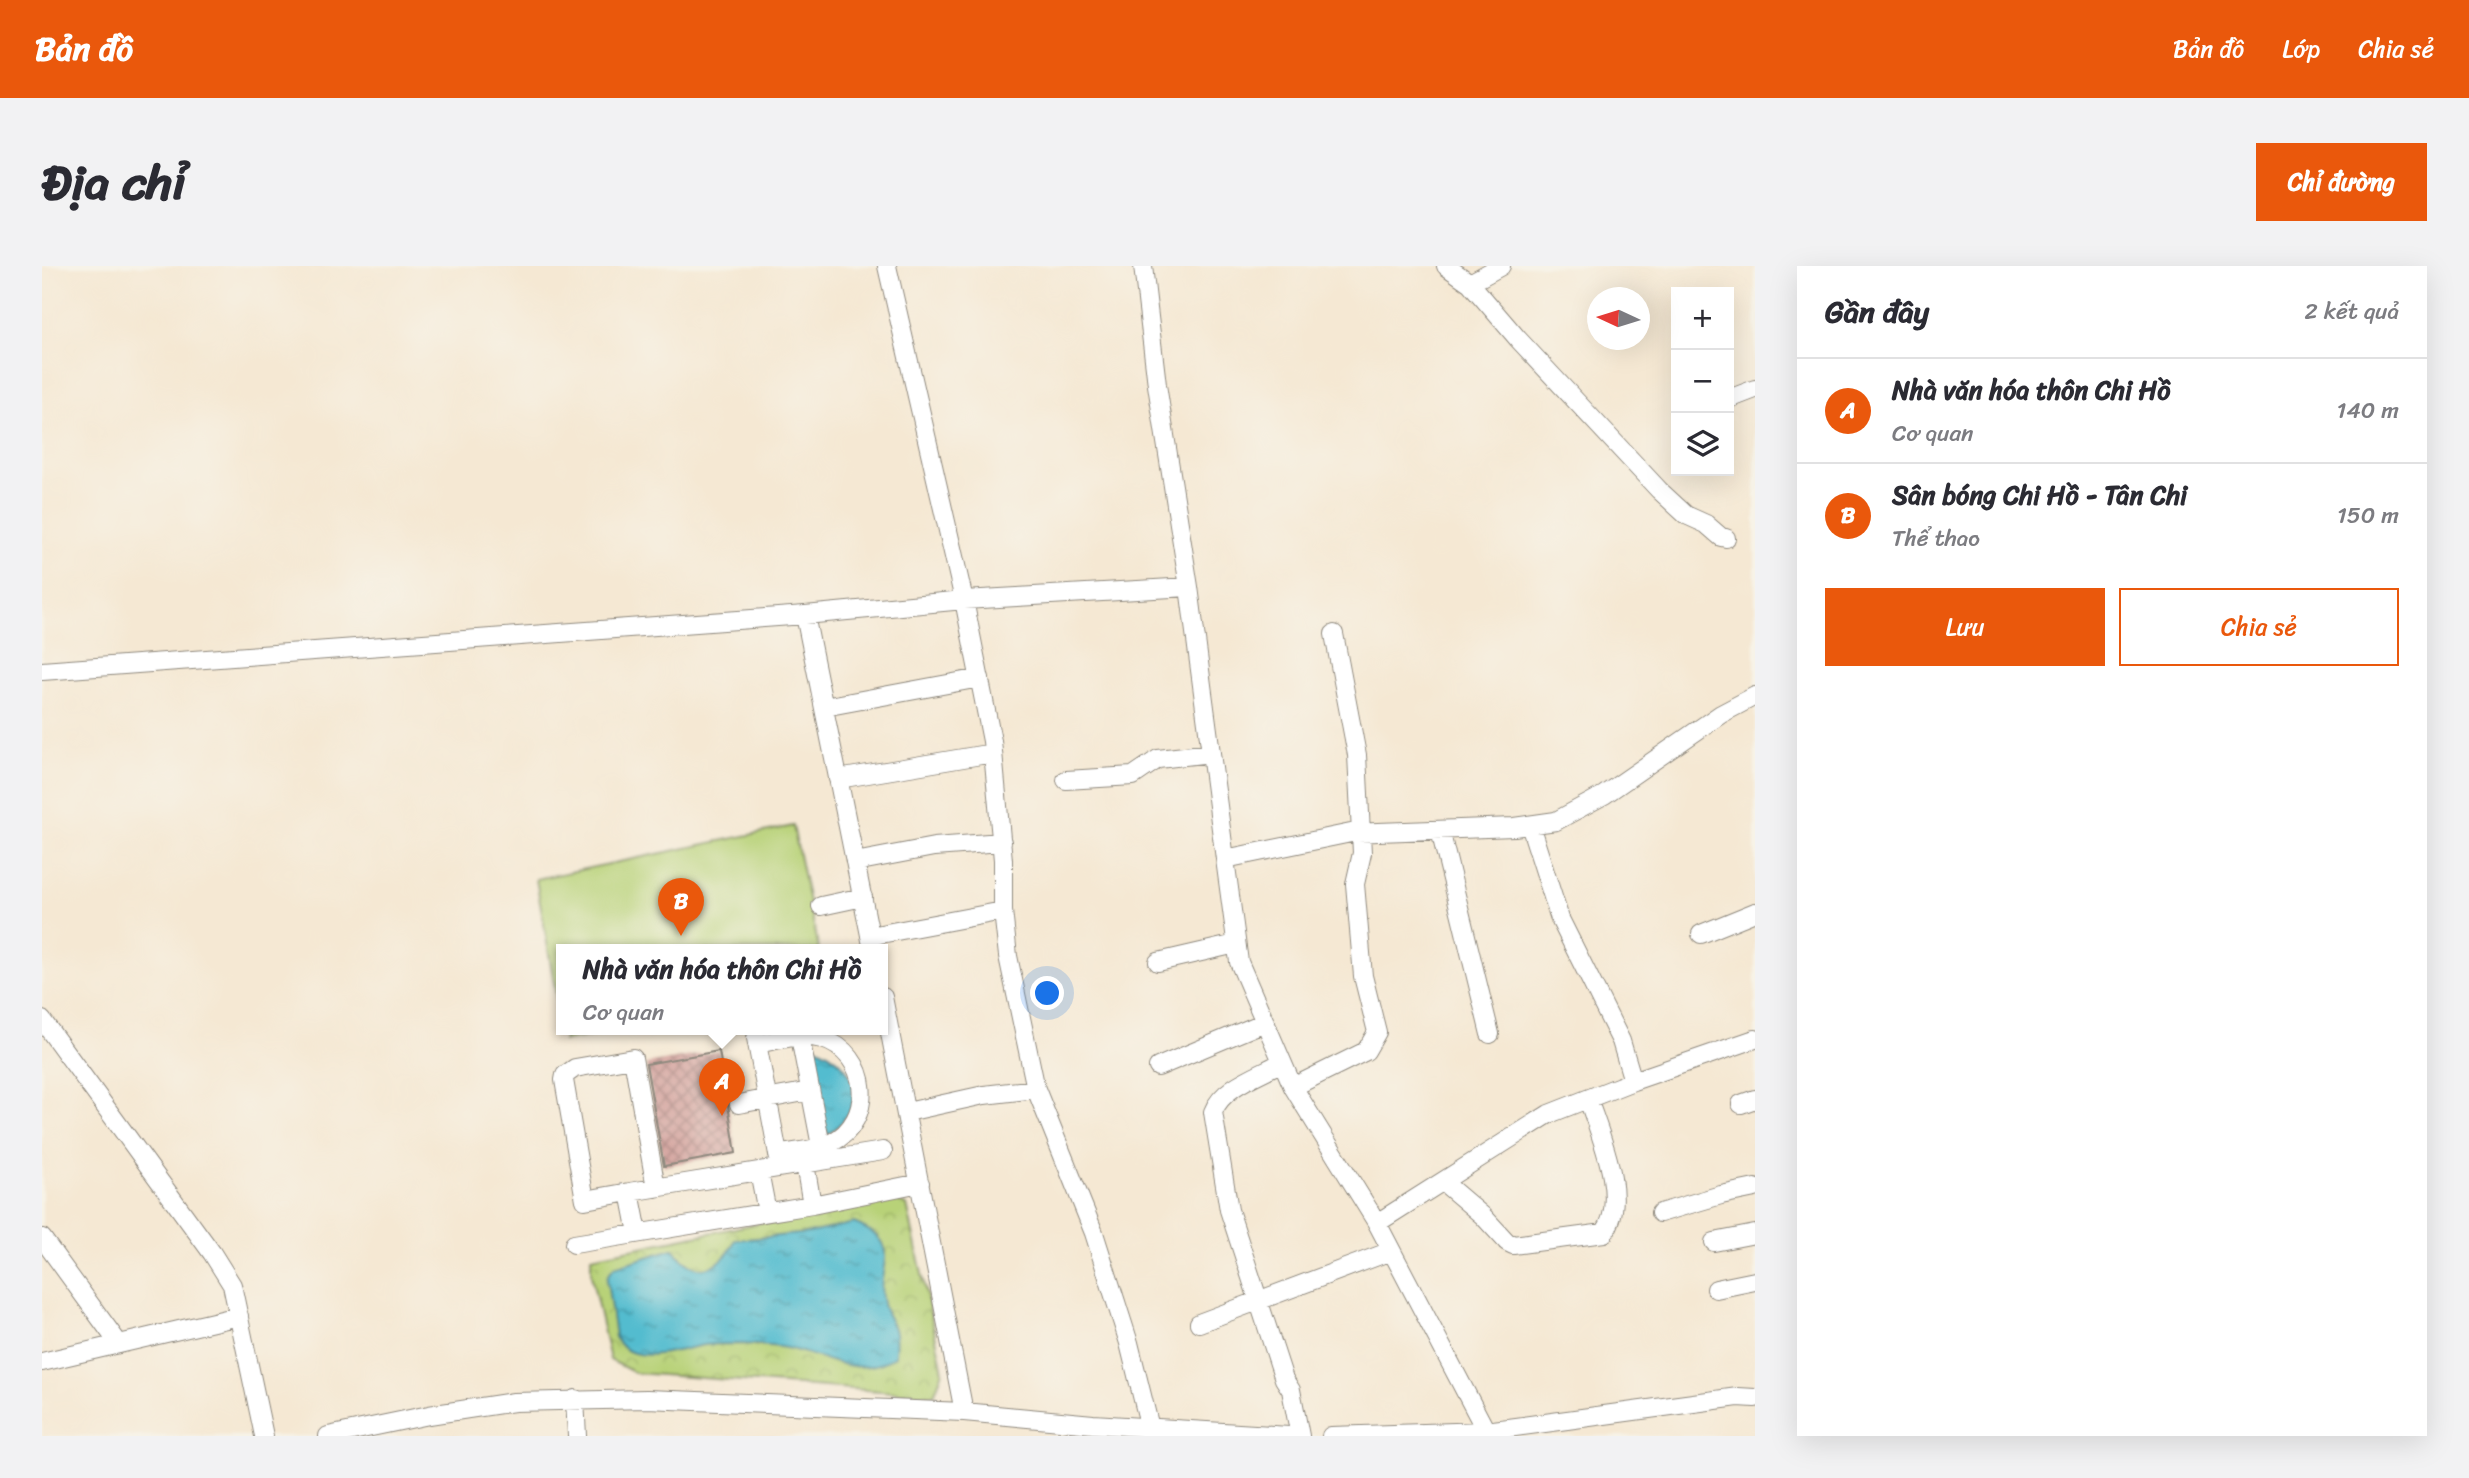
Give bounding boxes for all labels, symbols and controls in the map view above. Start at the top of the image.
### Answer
text: Bản đồ [35,20,133,78]
text: Bản đồ [2173,28,2244,70]
text: Lớp [2282,28,2320,70]
text: Chia sẻ [2358,28,2434,70]
text: Địa chỉ [42,139,186,226]
button: Chỉ đường [2256,143,2427,221]
text: Gần đây [1825,285,1929,339]
north arrow [1587,287,1650,350]
map controls [1671,287,1734,476]
button: + [1671,287,1734,350]
text: 2 kết quả [2305,291,2399,332]
button: − [1671,350,1734,413]
text: Nhà văn hóa thôn Chi Hồ [1892,367,2171,413]
text: A [1840,390,1856,431]
text: 140 m [2337,390,2399,431]
button: layers [1671,413,1734,476]
text: Cơ quan [1892,413,1973,454]
text: Sân bóng Chi Hồ - Tân Chi [1892,472,2187,518]
text: B [1841,495,1855,536]
text: 150 m [2337,495,2399,536]
text: Thể thao [1892,518,1980,559]
button: Lưu [1825,588,2105,666]
button: Chia sẻ [2119,588,2399,666]
pin: B [658,878,704,936]
popup [556,944,888,1035]
text: Nhà văn hóa thôn Chi Hồ [583,946,861,992]
your location [1030,976,1064,1010]
text: Cơ quan [583,992,664,1033]
pin: A [699,1058,745,1116]

